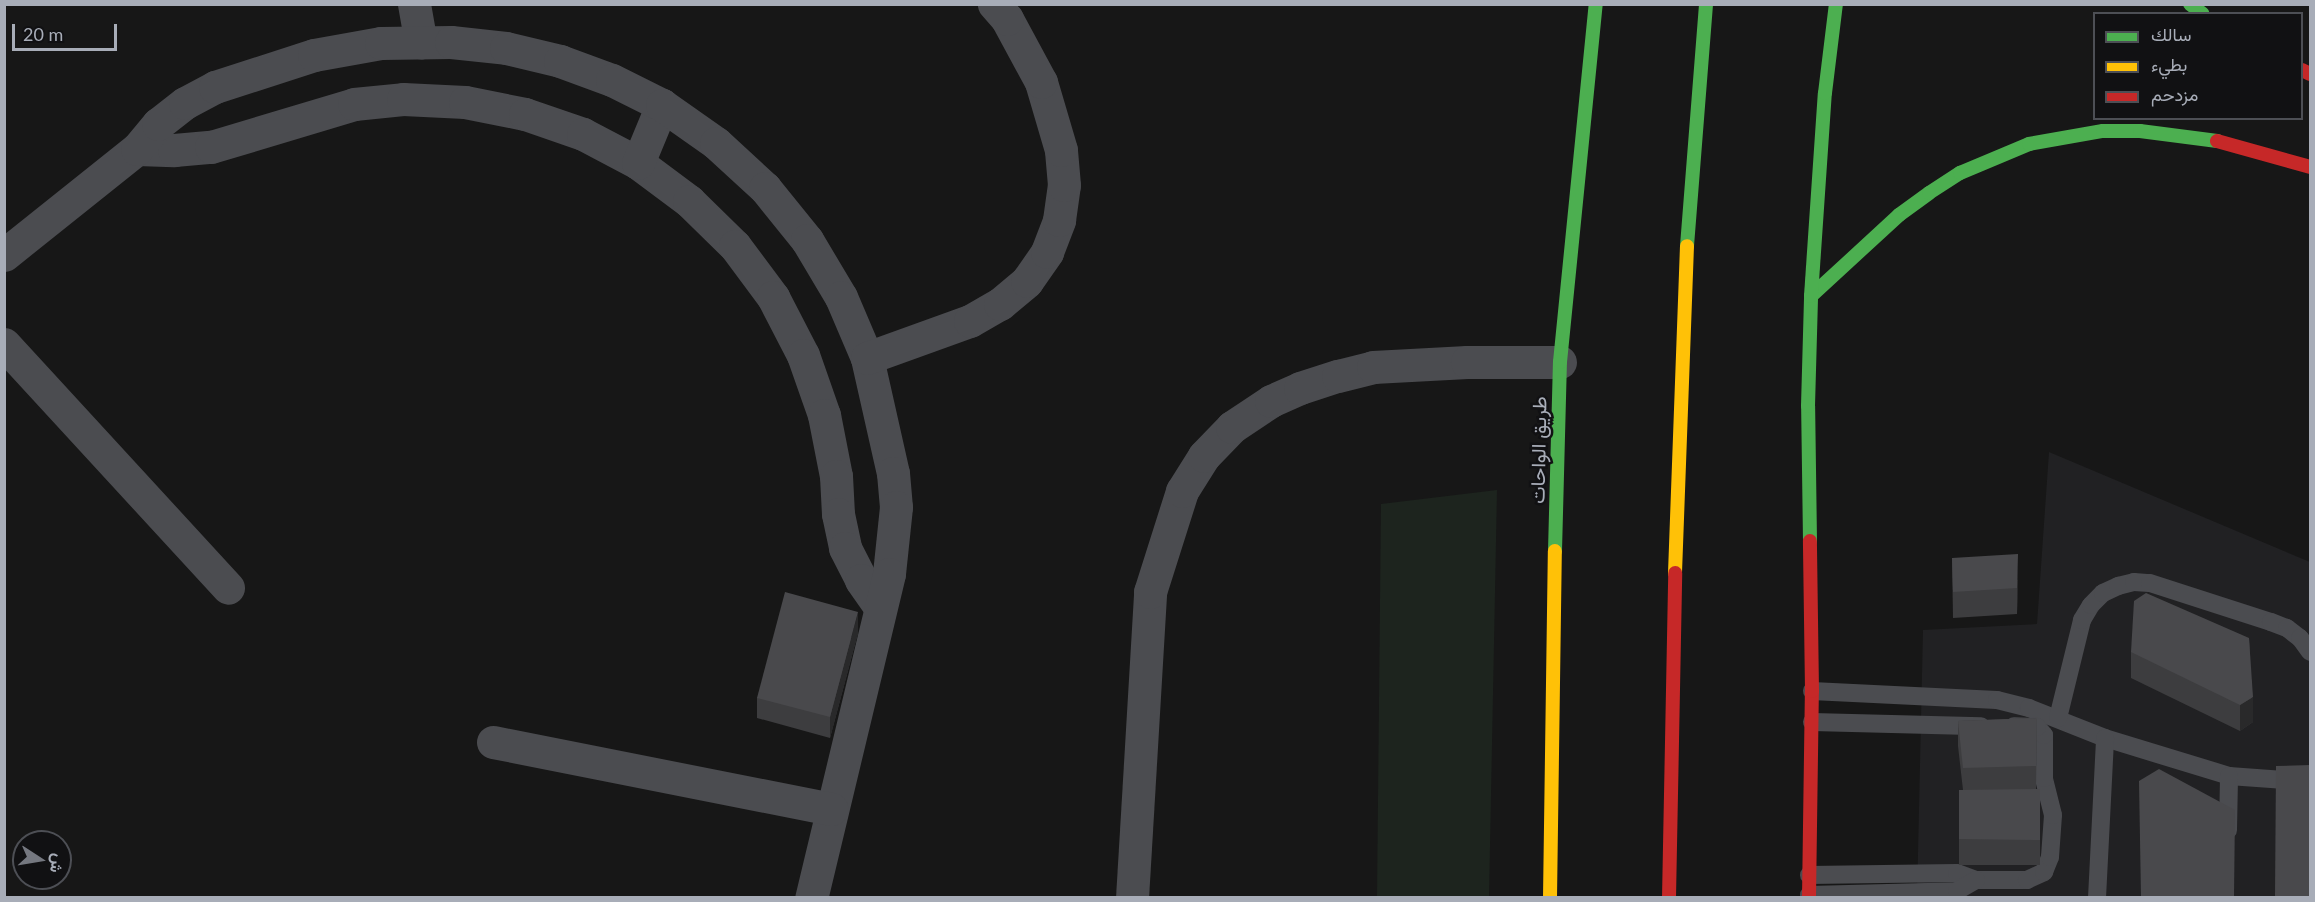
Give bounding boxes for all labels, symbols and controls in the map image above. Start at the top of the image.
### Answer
scale bar [15,12,120,50]
legend [2093,12,2303,120]
text: 20 m [23,23,63,45]
text: سالك [2151,23,2191,45]
text: بطيء [2151,53,2187,75]
text: مزدحم [2151,83,2198,105]
street label: طريق الواحات [1525,396,1551,504]
north arrow [12,830,72,890]
text: ش [47,852,69,875]

